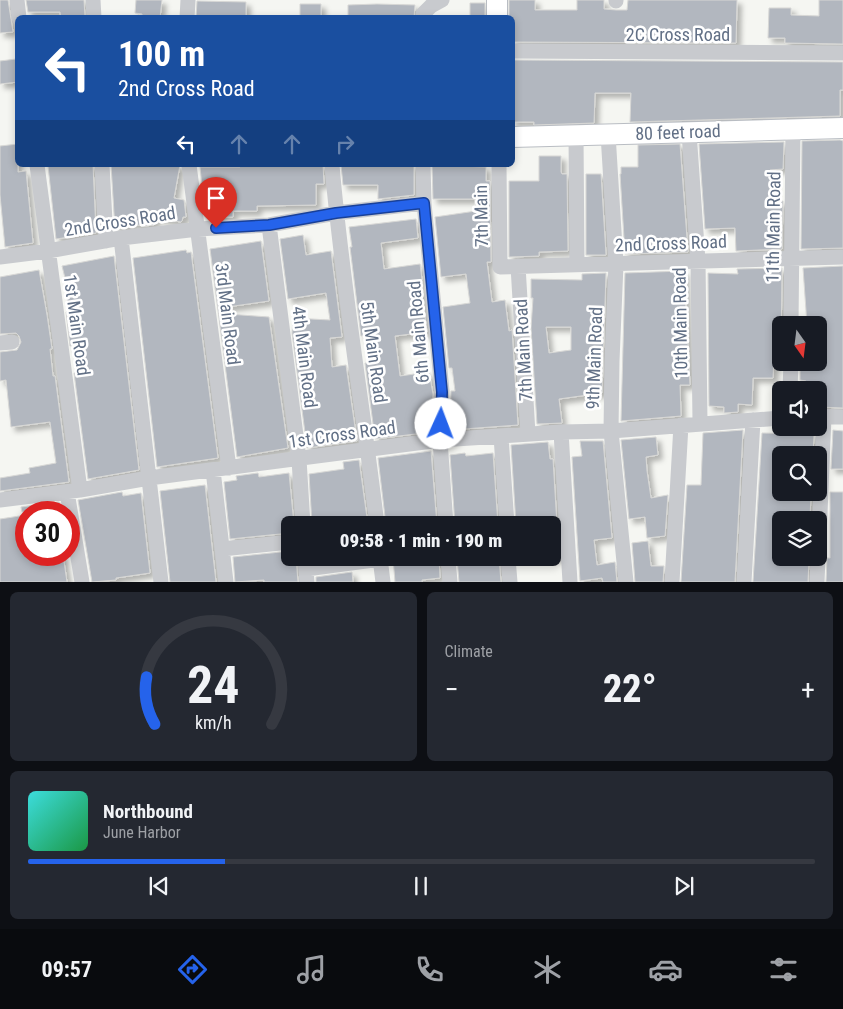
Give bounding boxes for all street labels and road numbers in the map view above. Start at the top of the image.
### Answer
street label: 2C Cross Road [626,24,730,45]
street label: 80 feet road [635,120,721,144]
street label: 11th Main Road [762,171,784,283]
street label: 7th Main [470,185,492,247]
street label: 2nd Cross Road [63,202,177,240]
street label: 2nd Cross Road [615,231,727,255]
street label: 3rd Main Road [211,262,245,366]
street label: 10th Main Road [669,267,691,379]
street label: 1st Main Road [60,273,94,377]
street label: 6th Main Road [403,280,433,384]
street label: 7th Main Road [510,298,536,402]
street label: 5th Main Road [356,300,392,404]
street label: 4th Main Road [288,305,322,409]
street label: 9th Main Road [582,306,606,410]
street label: 1st Cross Road [287,416,397,452]

